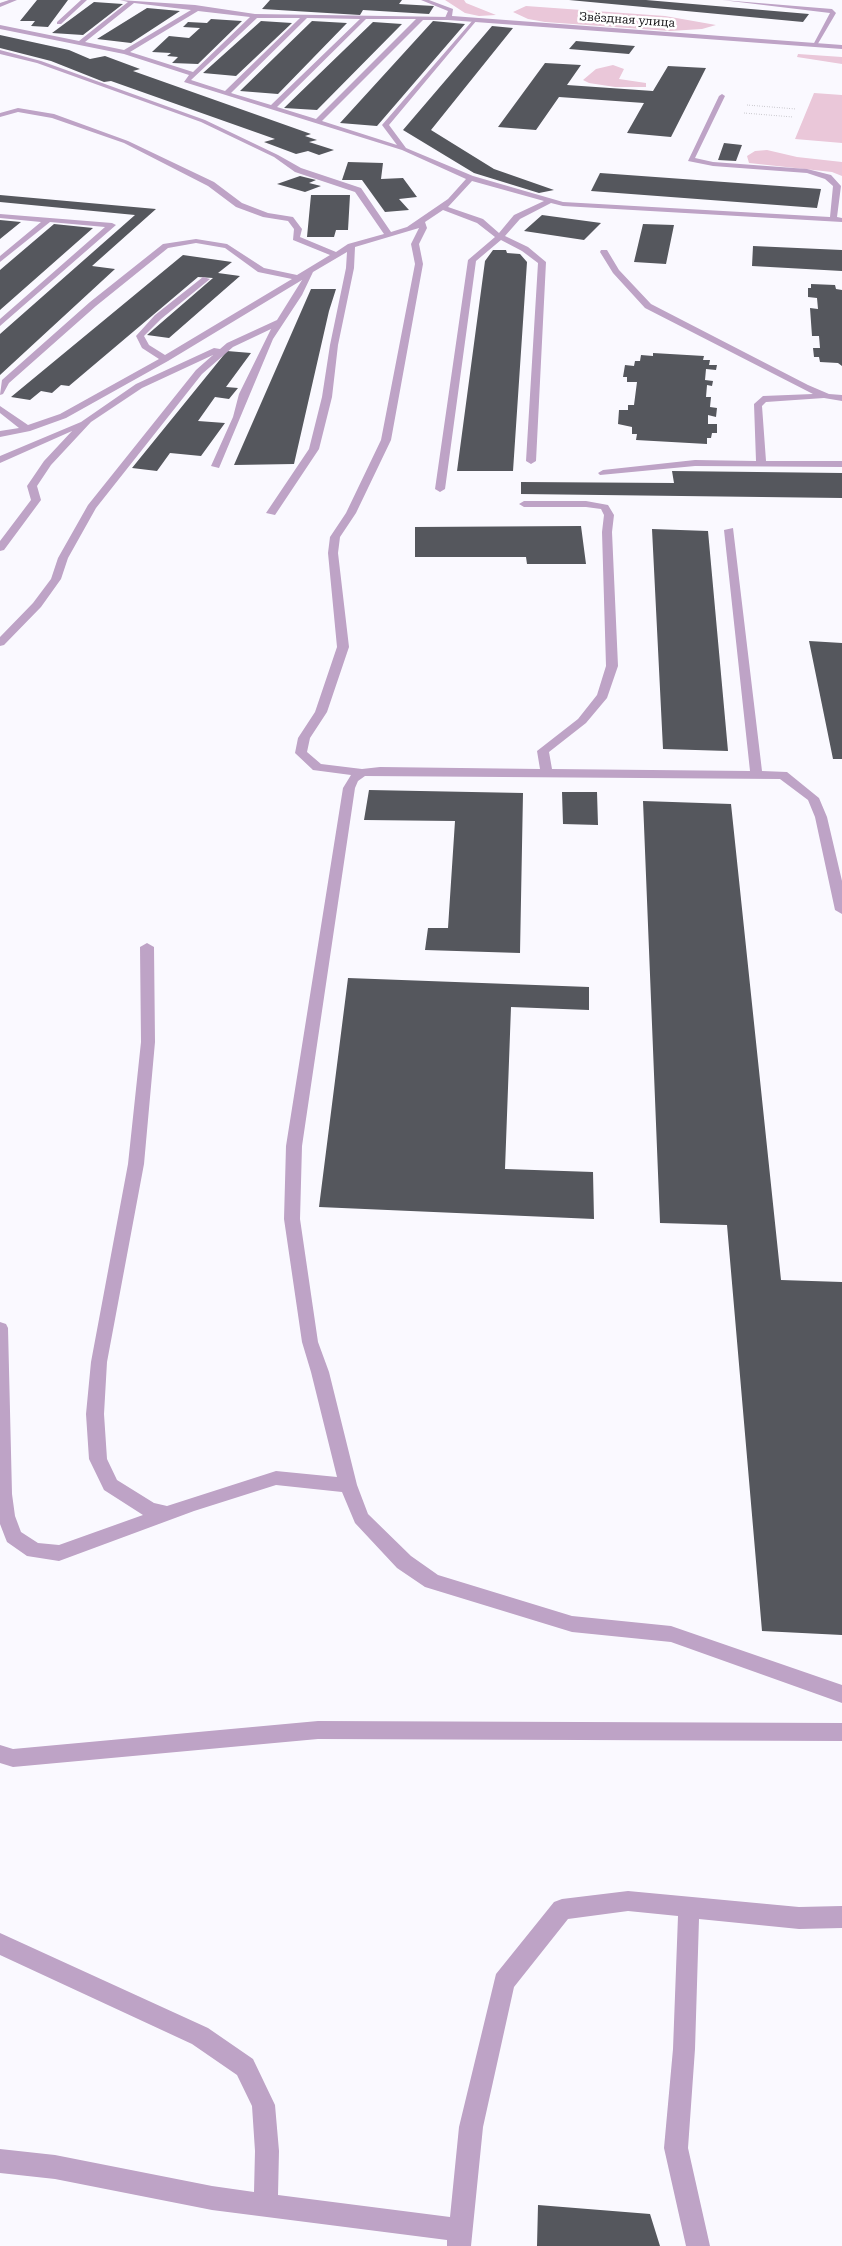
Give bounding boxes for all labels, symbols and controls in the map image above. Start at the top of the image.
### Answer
street label: Звёздная улица [579,9,675,31]

